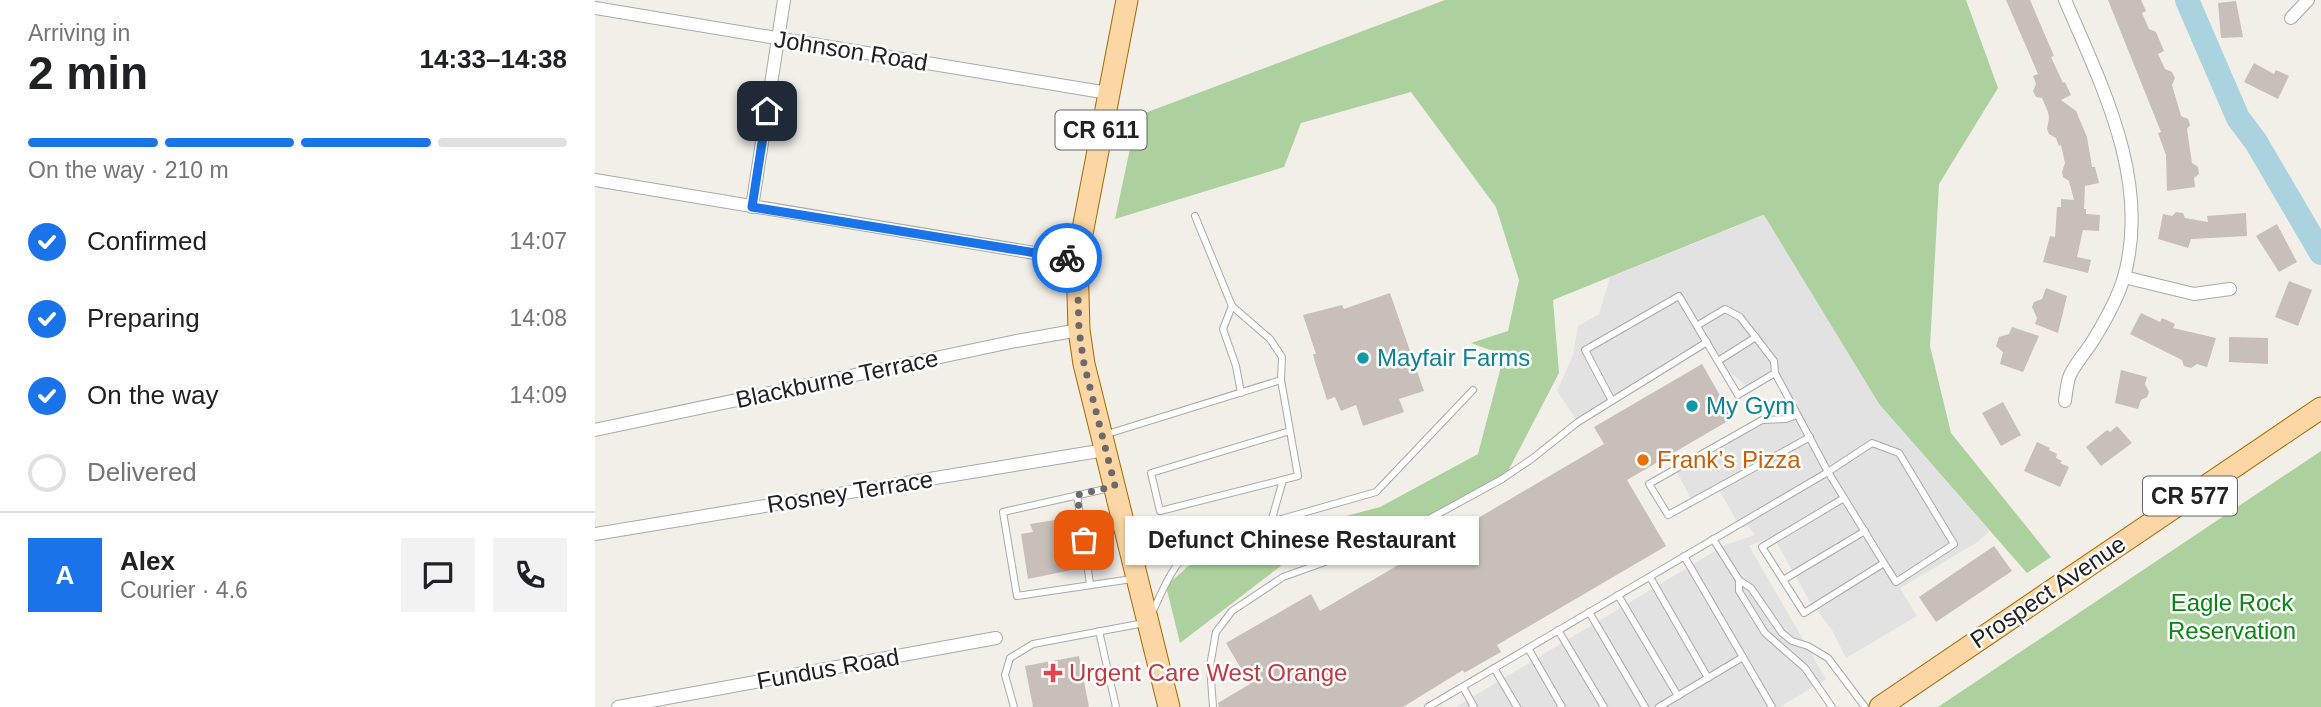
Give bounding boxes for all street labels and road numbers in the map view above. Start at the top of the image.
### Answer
street label: Johnson Road [773,25,930,76]
road number: CR 611 [1056,111,1147,150]
street label: Blackburne Terrace [733,344,941,413]
street label: Rosney Terrace [765,465,935,518]
road number: CR 577 [2143,476,2237,516]
street label: Prospect Avenue [1965,530,2130,653]
street label: Fundus Road [755,643,901,694]

